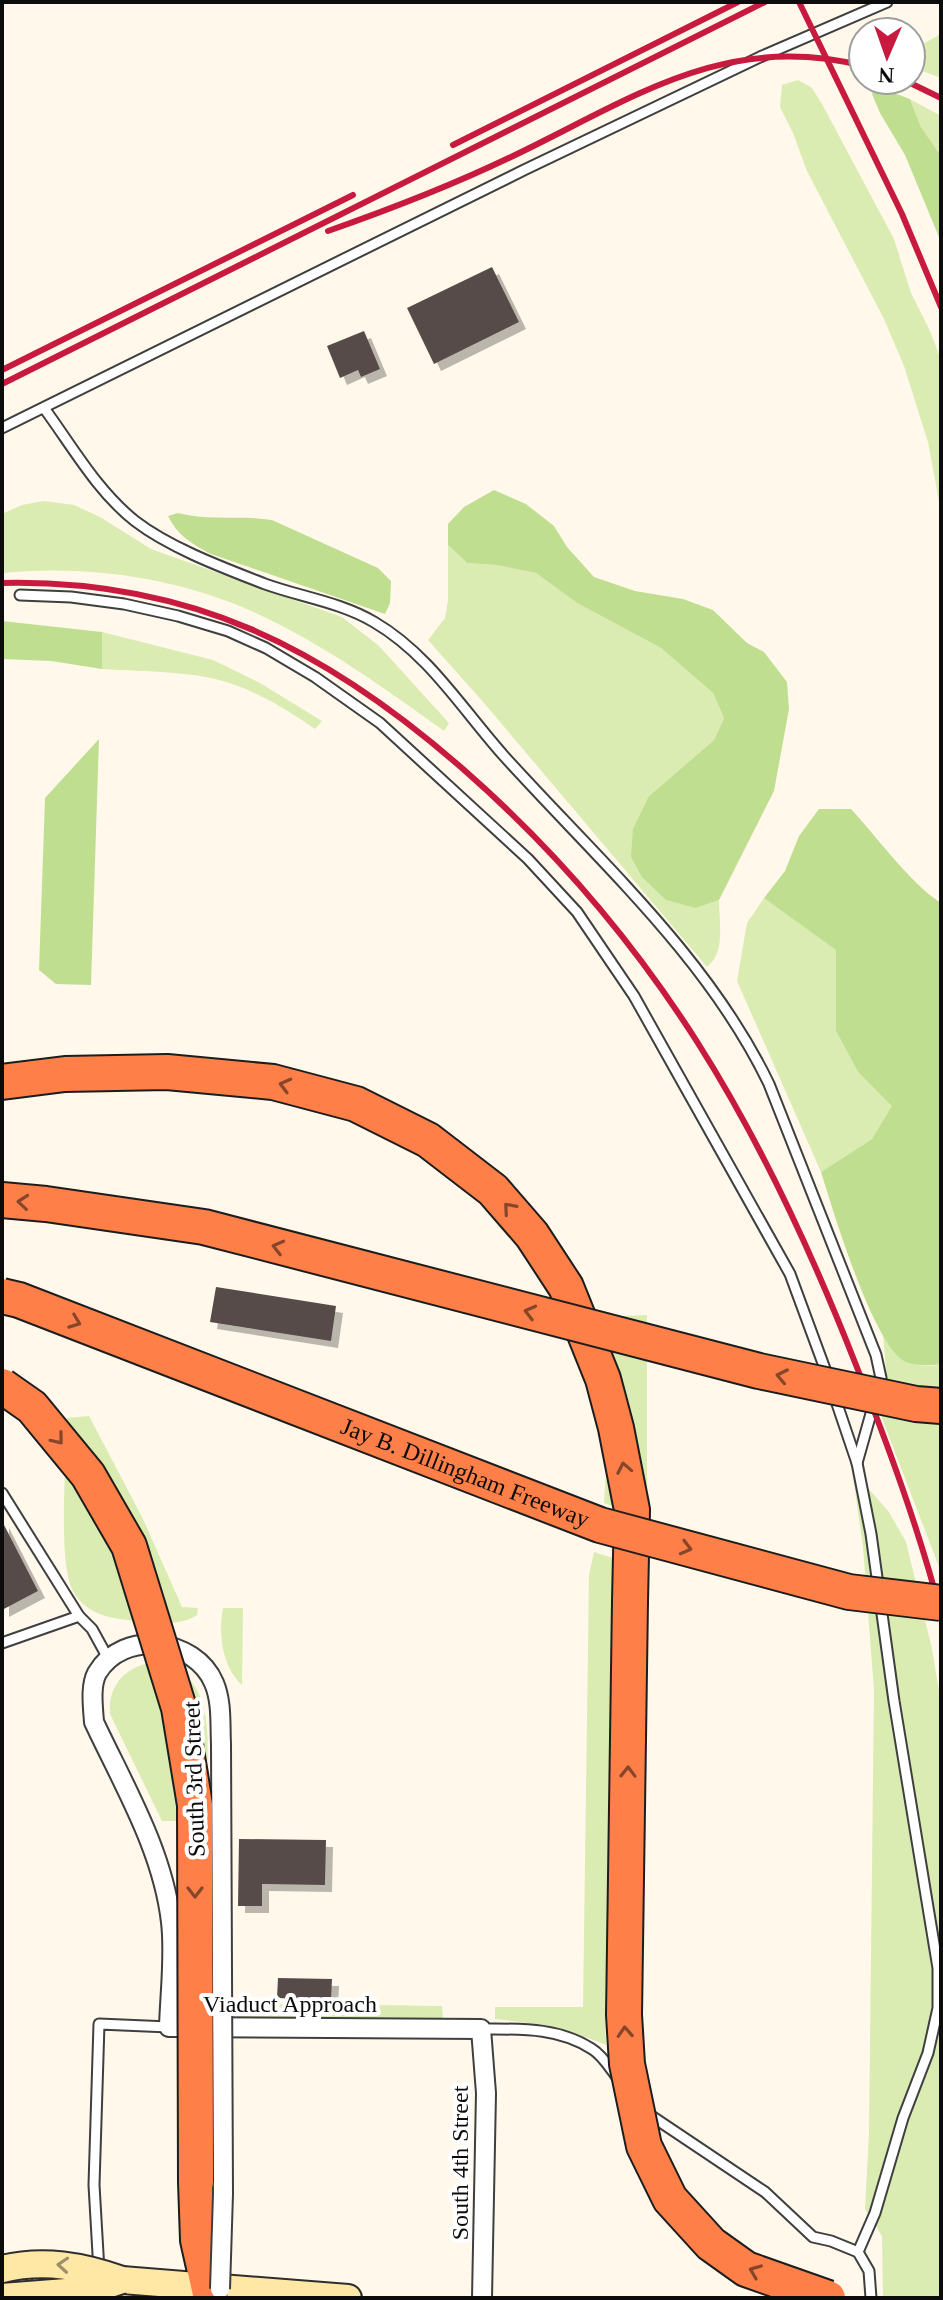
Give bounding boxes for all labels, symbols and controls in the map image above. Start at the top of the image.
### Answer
north arrow [847,16,927,96]
text: N [878,63,895,88]
one-way arrow [278,1078,292,1095]
one-way arrow [16,1194,29,1211]
one-way arrow [504,1203,519,1218]
one-way arrow [272,1239,286,1256]
one-way arrow [524,1304,538,1321]
one-way arrow [67,1312,81,1329]
one-way arrow [775,1368,789,1385]
street label: Jay B. Dillingham Freeway [337,1413,593,1533]
one-way arrow [48,1429,63,1444]
one-way arrow [616,1462,633,1475]
one-way arrow [679,1539,693,1556]
street label: South 3rd Street [178,1700,210,1857]
one-way arrow [619,1765,636,1778]
one-way arrow [186,1886,204,1899]
street label: Viaduct Approach [203,1991,377,2017]
one-way arrow [617,2025,634,2038]
street label: South 4th Street [447,2085,473,2240]
one-way arrow [56,2257,69,2274]
one-way arrow [749,2265,763,2281]

